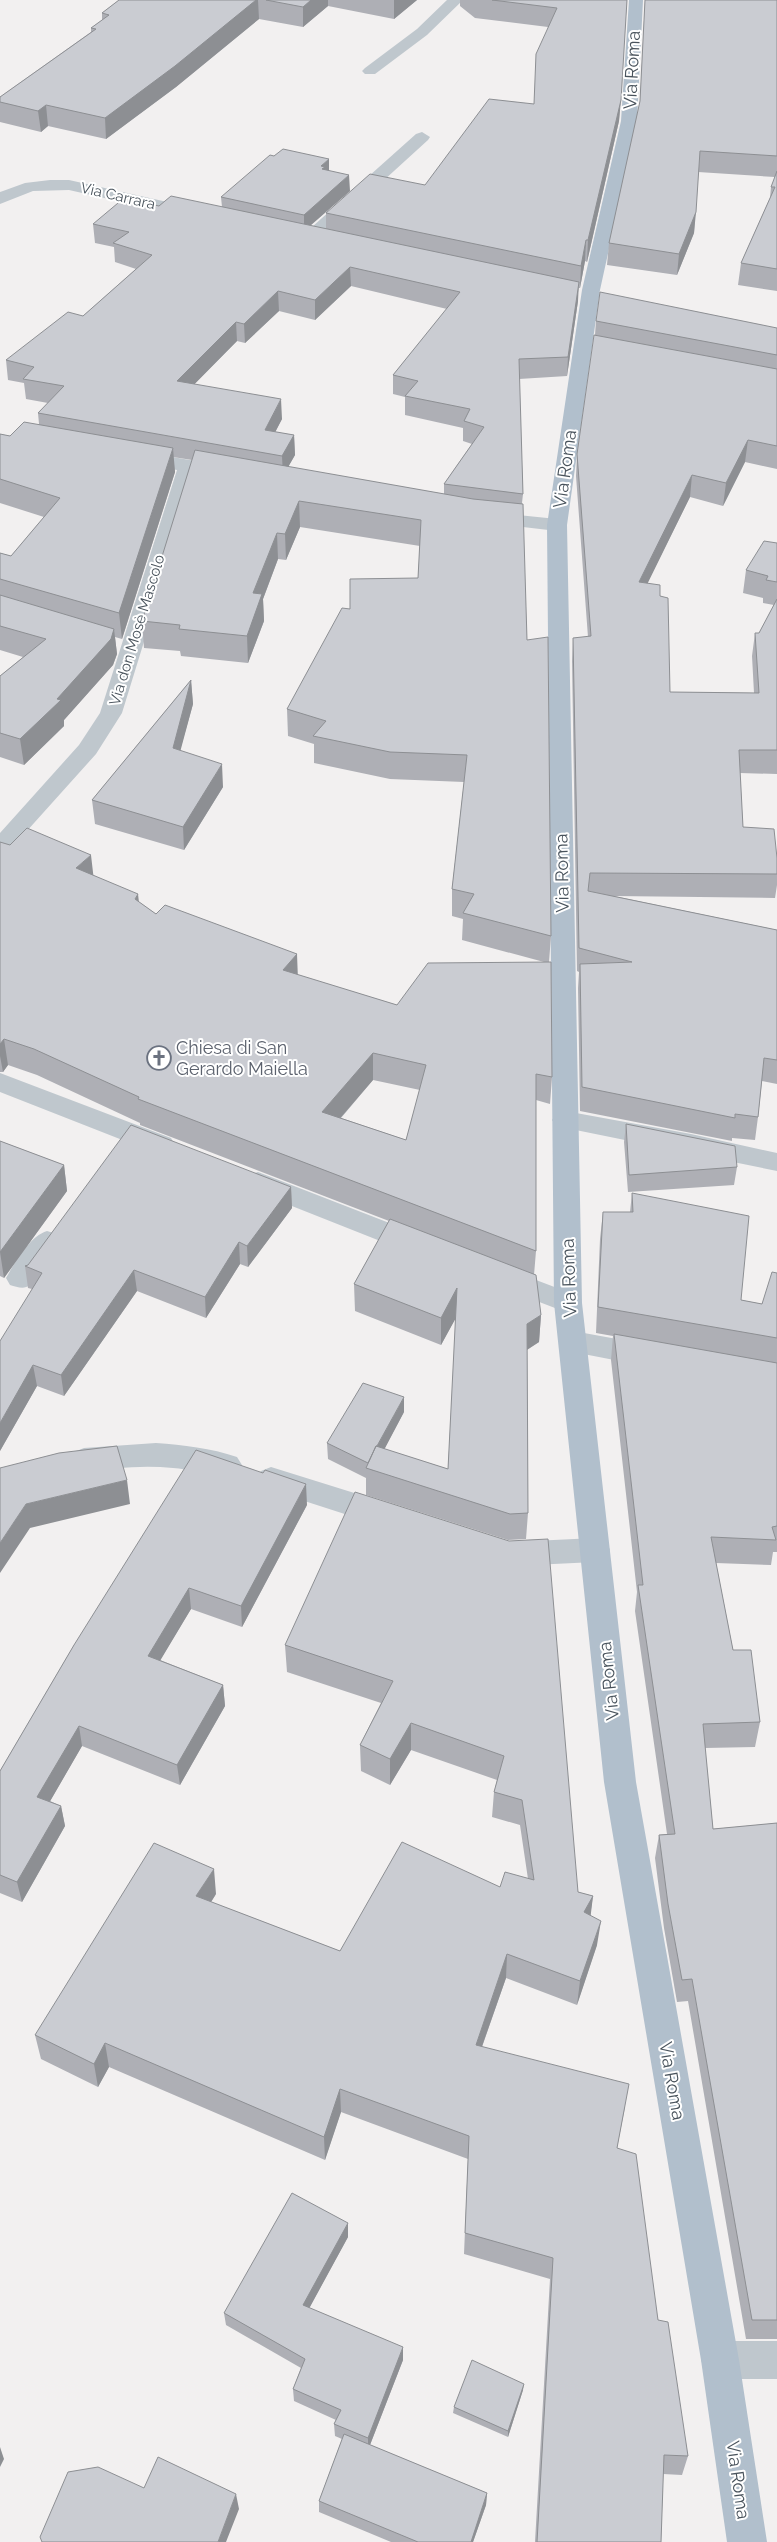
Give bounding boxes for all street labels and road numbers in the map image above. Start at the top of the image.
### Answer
street label: Via Roma [619,30,644,110]
street label: Via Carrara [79,179,157,213]
street label: Via Roma [549,428,580,510]
street label: Via don Mosè Mascolo [105,552,169,708]
street label: Via Roma [550,833,573,913]
street label: Via Roma [557,1238,580,1318]
street label: Via Roma [594,1641,623,1721]
street label: Via Roma [655,2040,690,2122]
street label: Via Roma [723,2439,754,2521]

